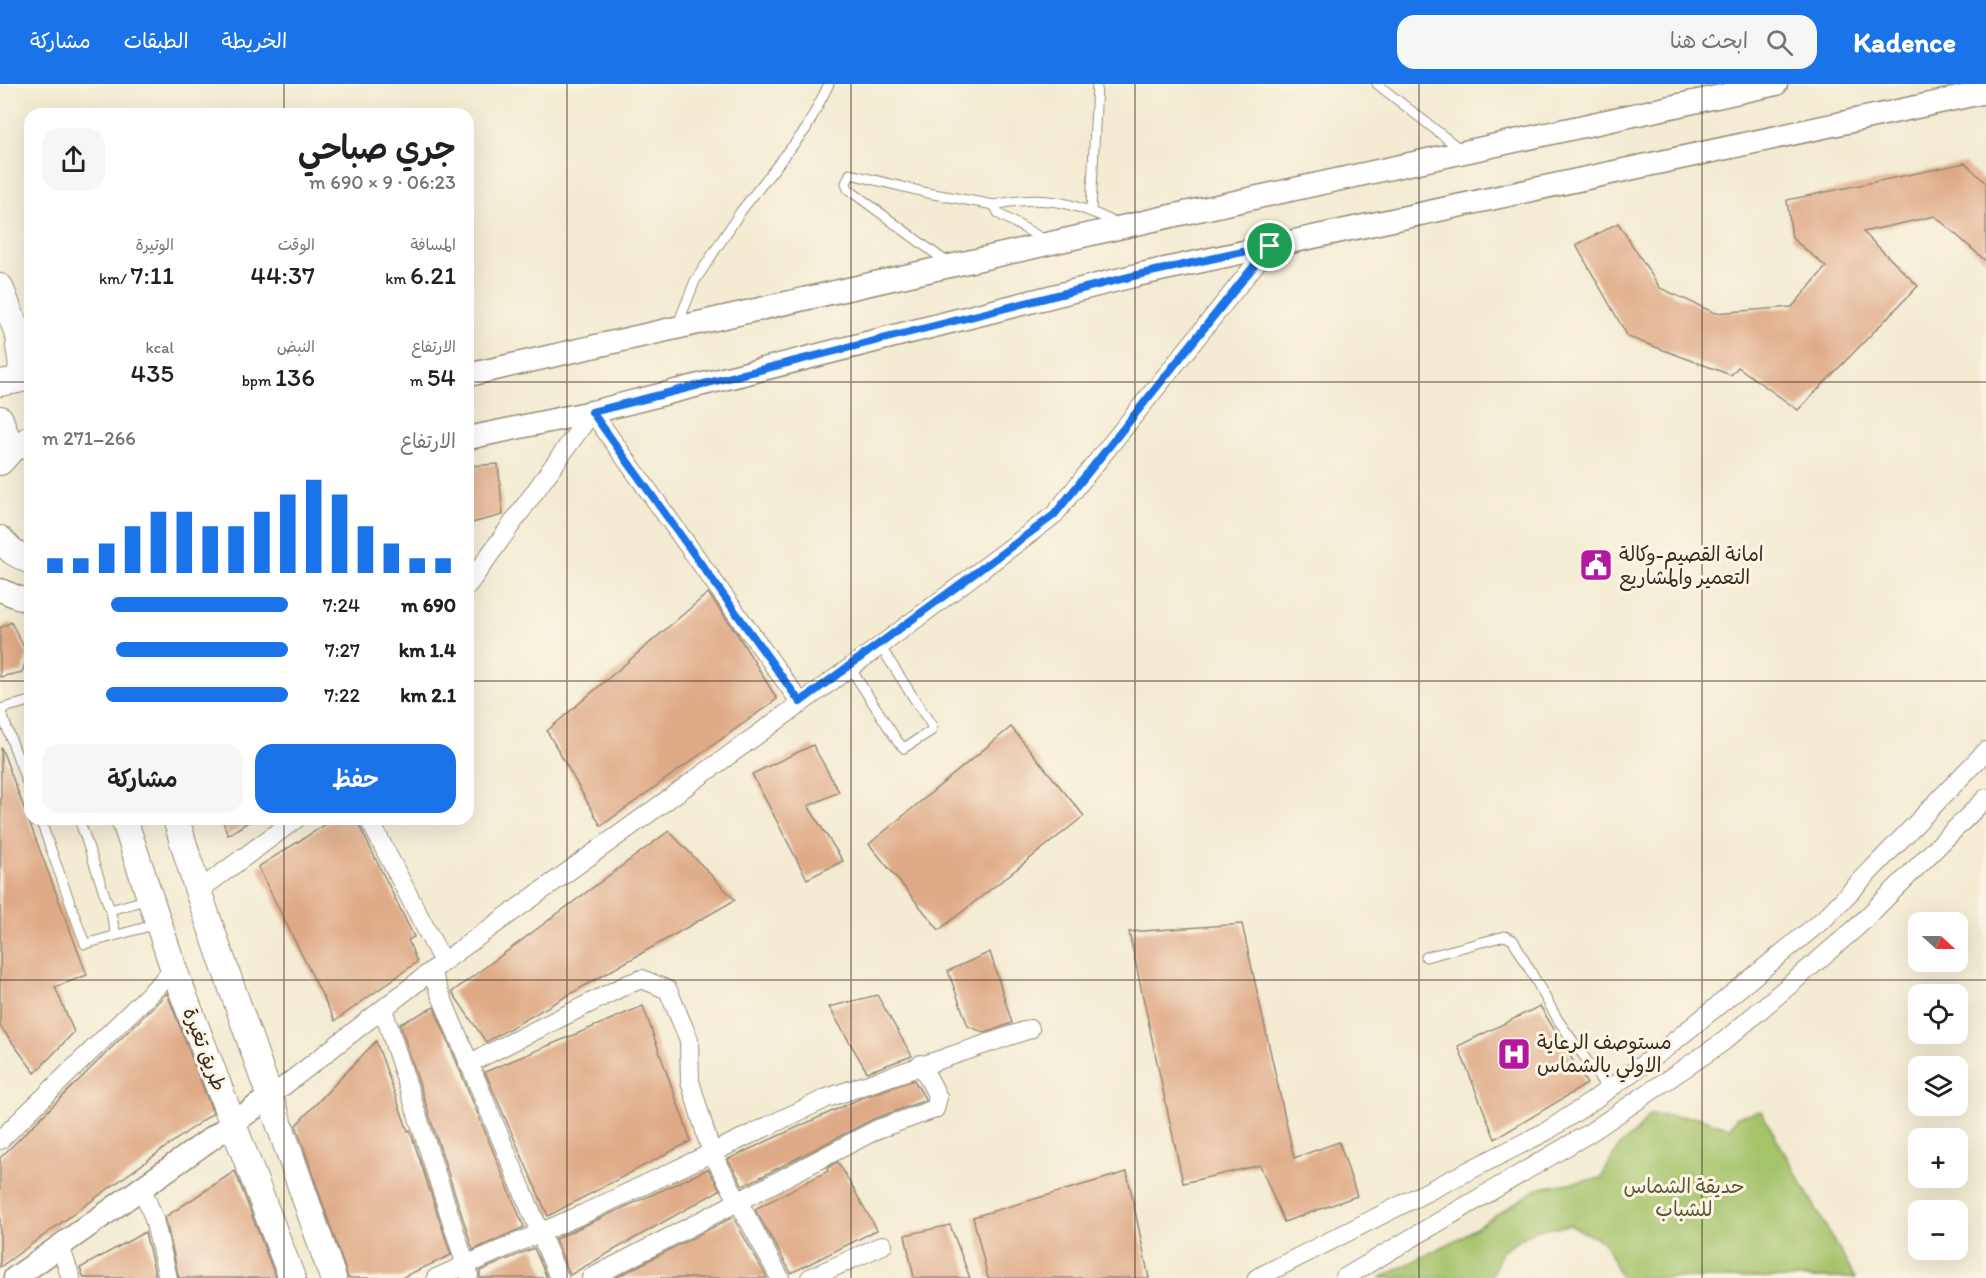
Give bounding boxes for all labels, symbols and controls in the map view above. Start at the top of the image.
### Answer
search box [1397,15,1817,69]
text: Kadence [1853,25,1956,59]
icon: search [1763,26,1796,59]
text: ابحث هنا [1670,27,1748,54]
text: مشاركة [30,28,91,53]
text: الطبقات [124,28,189,53]
text: الخريطة [222,28,287,53]
button: share [42,128,105,191]
text: جري صباحي [298,128,456,167]
text: 06:23 · 9 × 690 m [309,170,456,194]
pin [1244,220,1295,271]
icon: arrive [1253,229,1286,262]
text: الوتيرة [135,235,174,254]
text: الوقت [278,235,315,254]
text: المسافة [410,235,456,254]
text: 7:11 [131,259,174,291]
text: 44:37 [250,259,315,291]
text: 6.21 [410,259,456,291]
text: /km [99,269,131,288]
text: km [385,269,410,288]
text: النبض [277,337,315,356]
text: الارتفاع [411,337,456,356]
text: kcal [146,338,174,357]
text: 435 [131,357,174,389]
text: 136 [275,361,315,393]
text: 54 [427,361,456,393]
text: bpm [242,371,275,390]
text: m [410,371,427,390]
text: 266–271 m [42,426,136,450]
text: الارتفاع [400,429,456,453]
place label: امانة القصيم-وكالة التعمير والمشاريع [1619,542,1764,592]
public building icon: امانة القصيم-وكالة التعمير والمشاريع [1578,547,1614,583]
text: 7:24 [323,593,360,617]
text: 690 m [401,593,456,617]
text: 7:27 [325,638,360,662]
text: 1.4 km [399,638,456,662]
text: 7:22 [324,683,360,707]
text: 2.1 km [400,683,456,707]
button: مشاركة [42,744,243,813]
button: حفظ [255,744,456,813]
north arrow [1908,912,1968,972]
map controls [1908,912,1968,1260]
button: locate [1908,984,1968,1044]
street label: طريق تغيرة [178,1004,232,1094]
place label: مستوصف الرعاية الاولي بالشماس [1537,1030,1672,1083]
hospital icon: مستوصف الرعاية الاولي بالشماس [1496,1036,1532,1072]
button: layers [1908,1056,1968,1116]
button: + [1908,1128,1968,1188]
park label: حديقة الشماس للشباب [1623,1174,1745,1221]
button: − [1908,1200,1968,1260]

